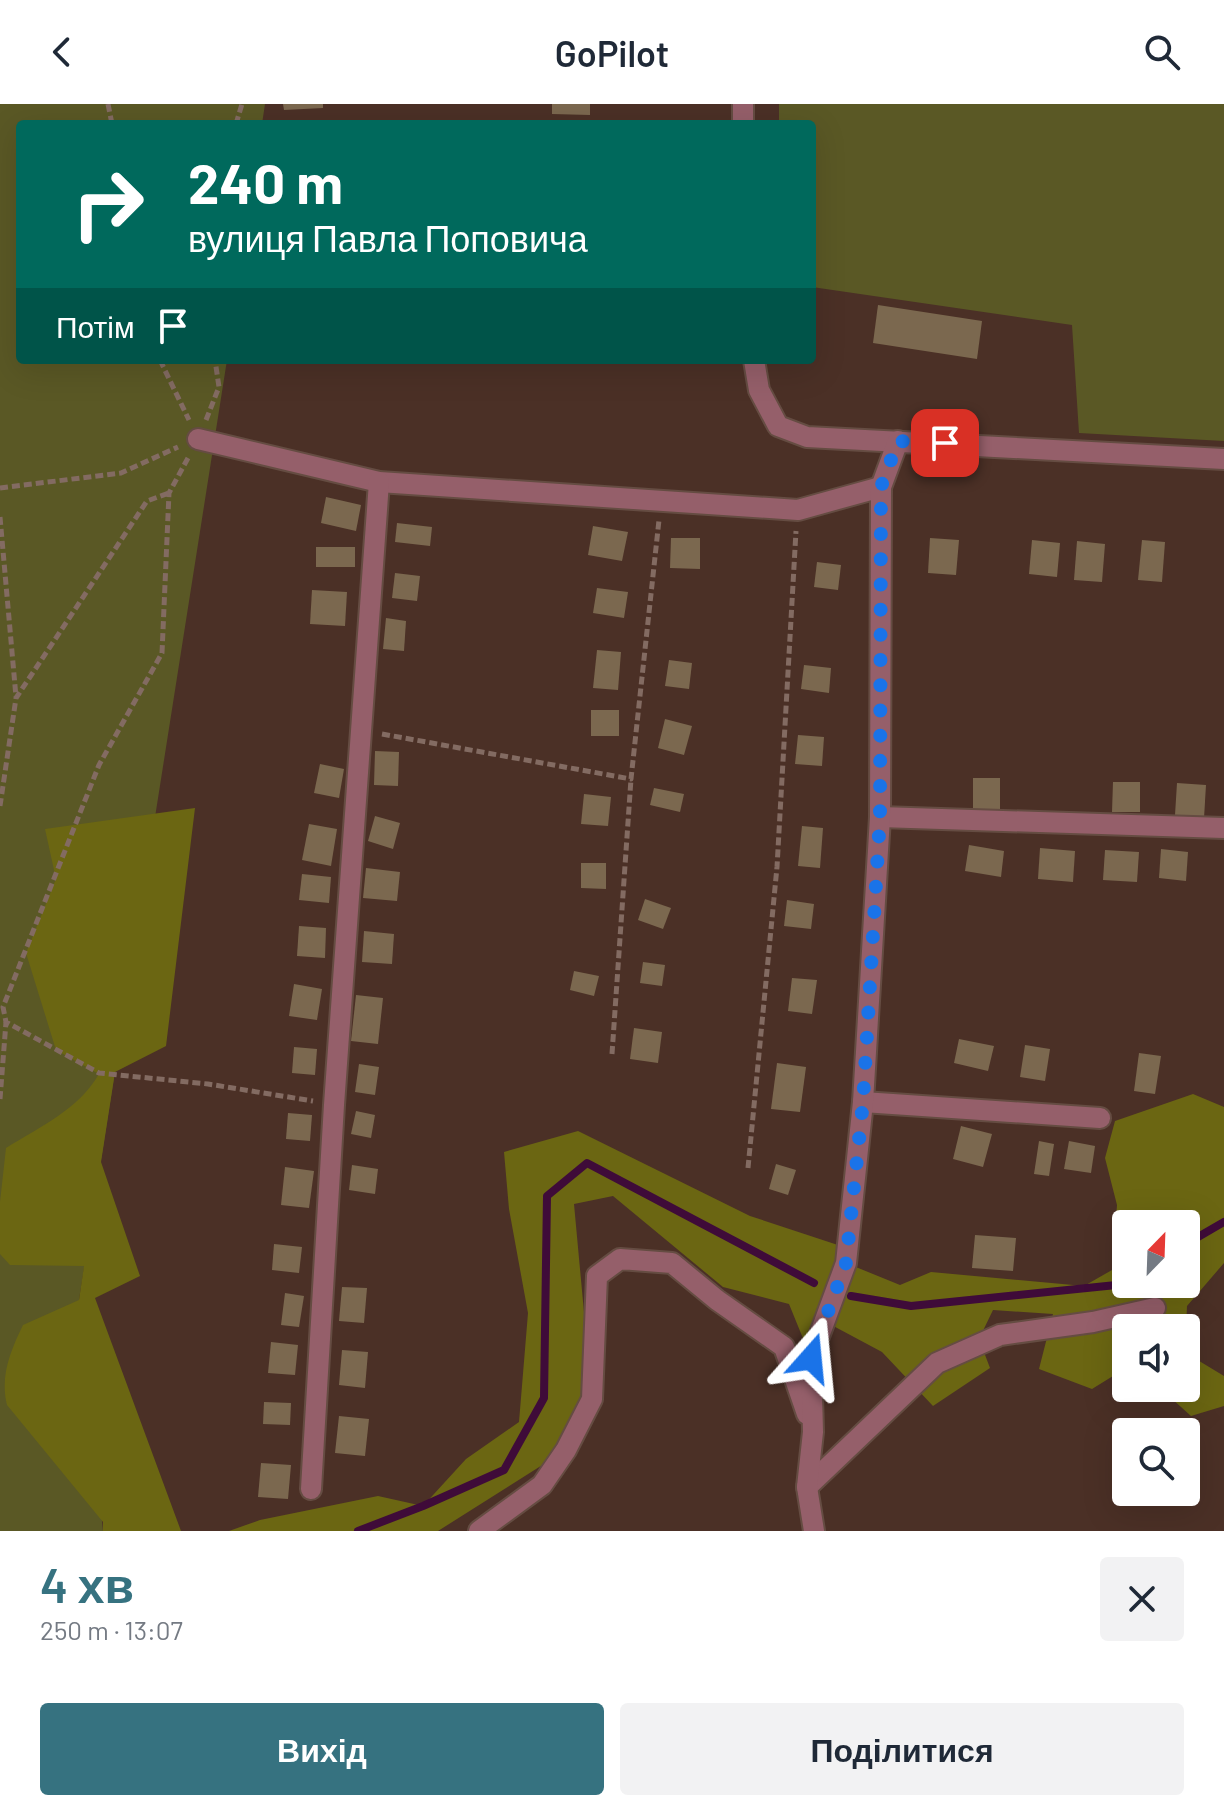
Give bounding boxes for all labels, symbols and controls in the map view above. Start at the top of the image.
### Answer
icon: back [40,30,84,74]
icon: search [1140,30,1184,74]
text: GoPilot [555,31,669,74]
text: 240 m [188,148,343,215]
icon: right [56,152,160,256]
text: вулиця Павла Поповича [188,216,588,259]
icon: arrive [151,304,195,348]
text: Потім [56,308,135,344]
pin [911,409,979,477]
icon: arrive [923,421,967,465]
north arrow [1112,1210,1200,1298]
map controls [1112,1210,1200,1506]
button: sound [1112,1314,1200,1402]
position arrow [769,1316,853,1400]
button: search [1112,1418,1200,1506]
text: 4 хв [40,1555,134,1613]
button: close [1100,1557,1184,1641]
text: 250 m · 13:07 [40,1614,183,1645]
button: Вихід [40,1703,604,1795]
button: Поділитися [620,1703,1184,1795]

